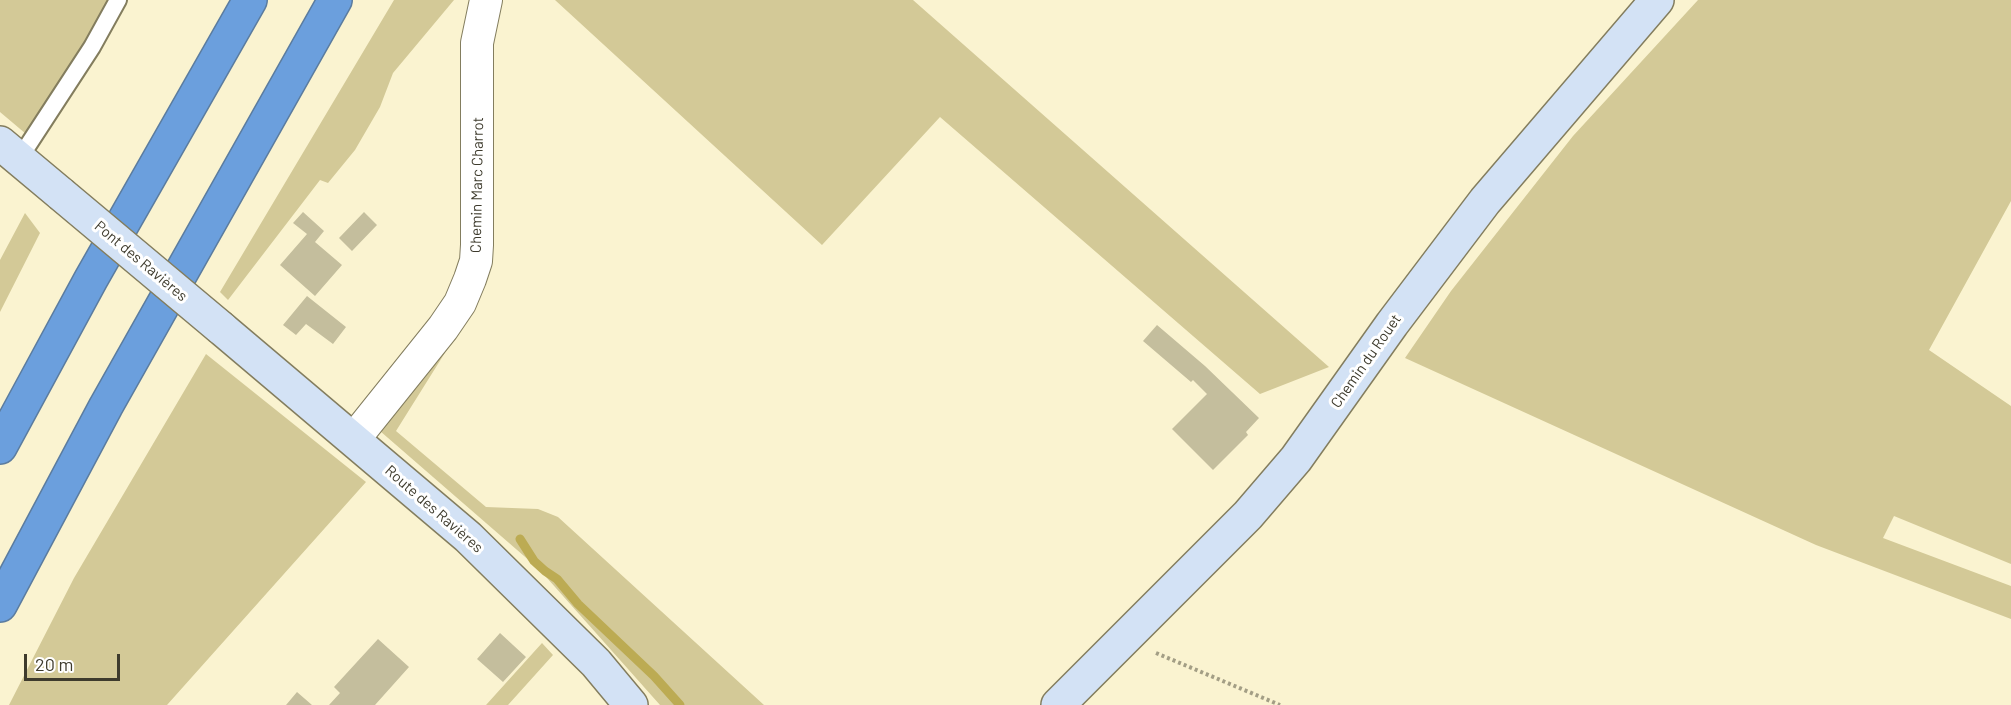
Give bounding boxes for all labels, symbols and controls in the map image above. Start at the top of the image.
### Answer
street label: Chemin Marc Charrot [467,117,487,253]
street label: Pont des Ravières [91,217,191,305]
street label: Chemin du Rouet [1327,311,1405,411]
street label: Route des Ravières [381,462,487,556]
scale bar [27,642,123,680]
text: 20 m [35,653,73,675]

